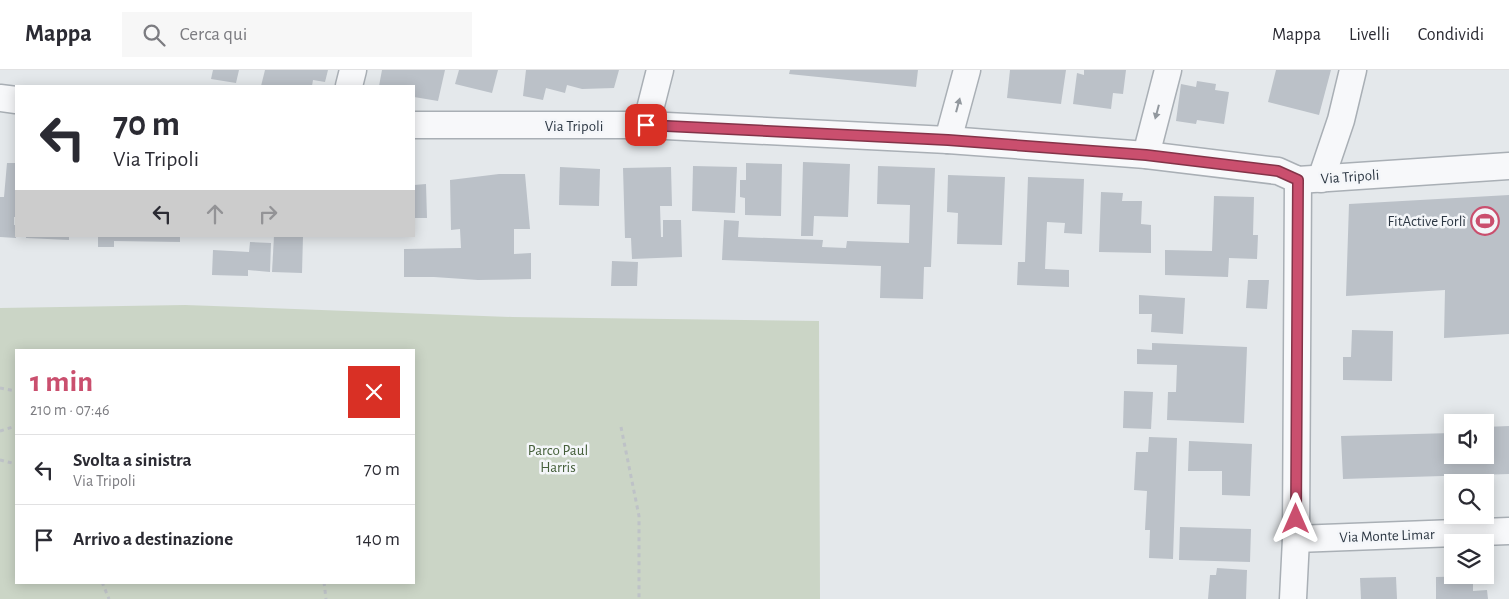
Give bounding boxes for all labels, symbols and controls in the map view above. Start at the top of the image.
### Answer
search box [122,12,472,57]
icon: search [140,21,168,49]
text: Mappa [25,22,92,46]
text: Cerca qui [180,25,247,44]
text: Mappa [1272,26,1321,44]
text: Livelli [1349,26,1390,44]
text: Condividi [1418,26,1484,44]
one-way arrow [954,97,962,112]
pin [625,104,667,146]
icon: left [30,105,95,170]
one-way arrow [1153,105,1161,120]
text: 70 m [113,107,180,142]
icon: arrive [632,111,660,139]
street label: Via Tripoli [545,119,603,134]
text: Via Tripoli [113,148,199,170]
street label: Via Tripoli [1320,167,1380,187]
icon: left [148,200,176,228]
icon: ahead [201,200,229,228]
icon: right [254,200,282,228]
sports icon: FitActive Forlì [1470,206,1500,236]
place label: FitActive Forlì [1388,214,1466,229]
button: close [348,366,400,418]
text: 1 min [30,367,93,397]
text: 210 m · 07:46 [30,402,110,418]
map controls [1444,414,1494,584]
button: sound [1444,414,1494,464]
park label: Parco Paul Harris [528,443,588,475]
text: Svolta a sinistra [73,451,192,470]
icon: left [30,456,58,484]
text: 70 m [364,460,400,479]
text: Via Tripoli [73,473,136,489]
button: search [1444,474,1494,524]
position arrow [1269,492,1321,544]
icon: arrive [30,526,58,554]
street label: Via Monte Limar [1339,527,1435,545]
text: Arrivo a destinazione [73,530,233,549]
text: 140 m [356,530,400,549]
button: layers [1444,534,1494,584]

